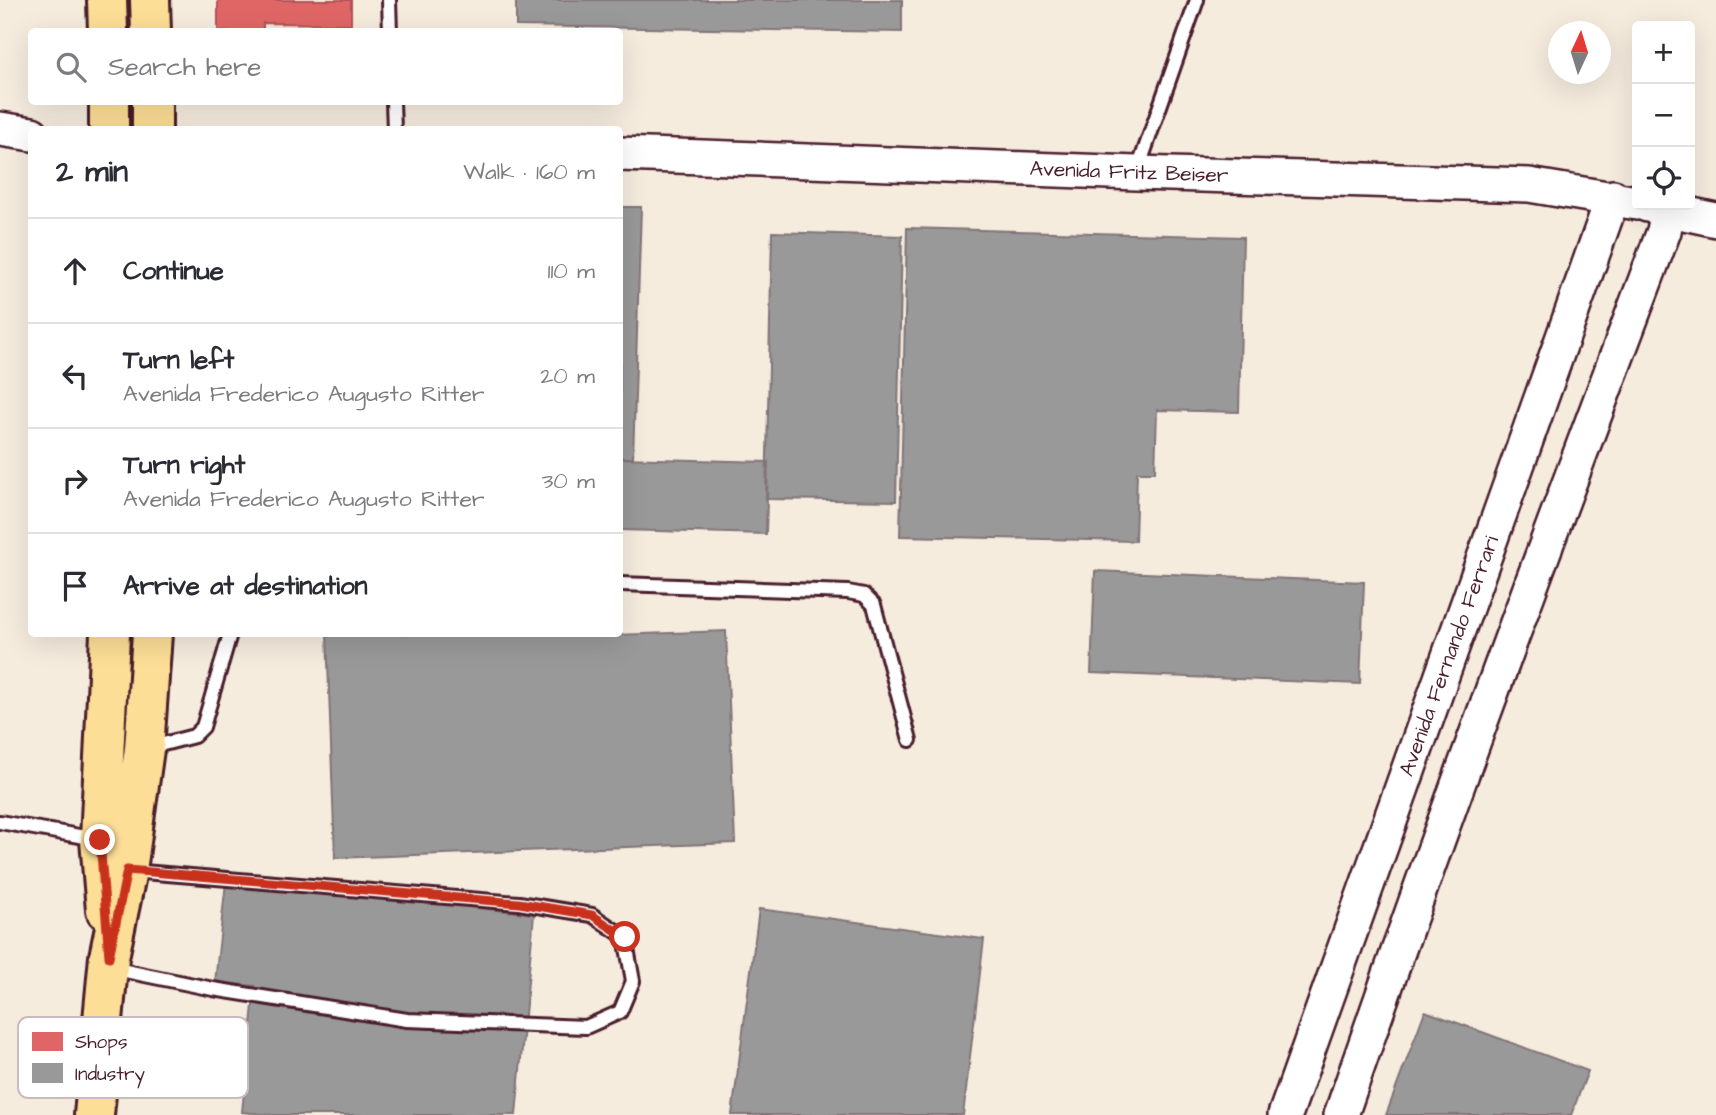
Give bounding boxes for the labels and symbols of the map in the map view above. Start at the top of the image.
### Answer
north arrow [1548,21,1611,84]
street label: Avenida Fritz Beiser [1029,154,1229,190]
street label: Avenida Fernando Ferrari [1392,532,1506,780]
route end [84,824,115,855]
route start [609,921,640,952]
legend [18,1017,248,1098]
text: Shops [75,1029,127,1056]
text: Industry [75,1061,145,1089]

